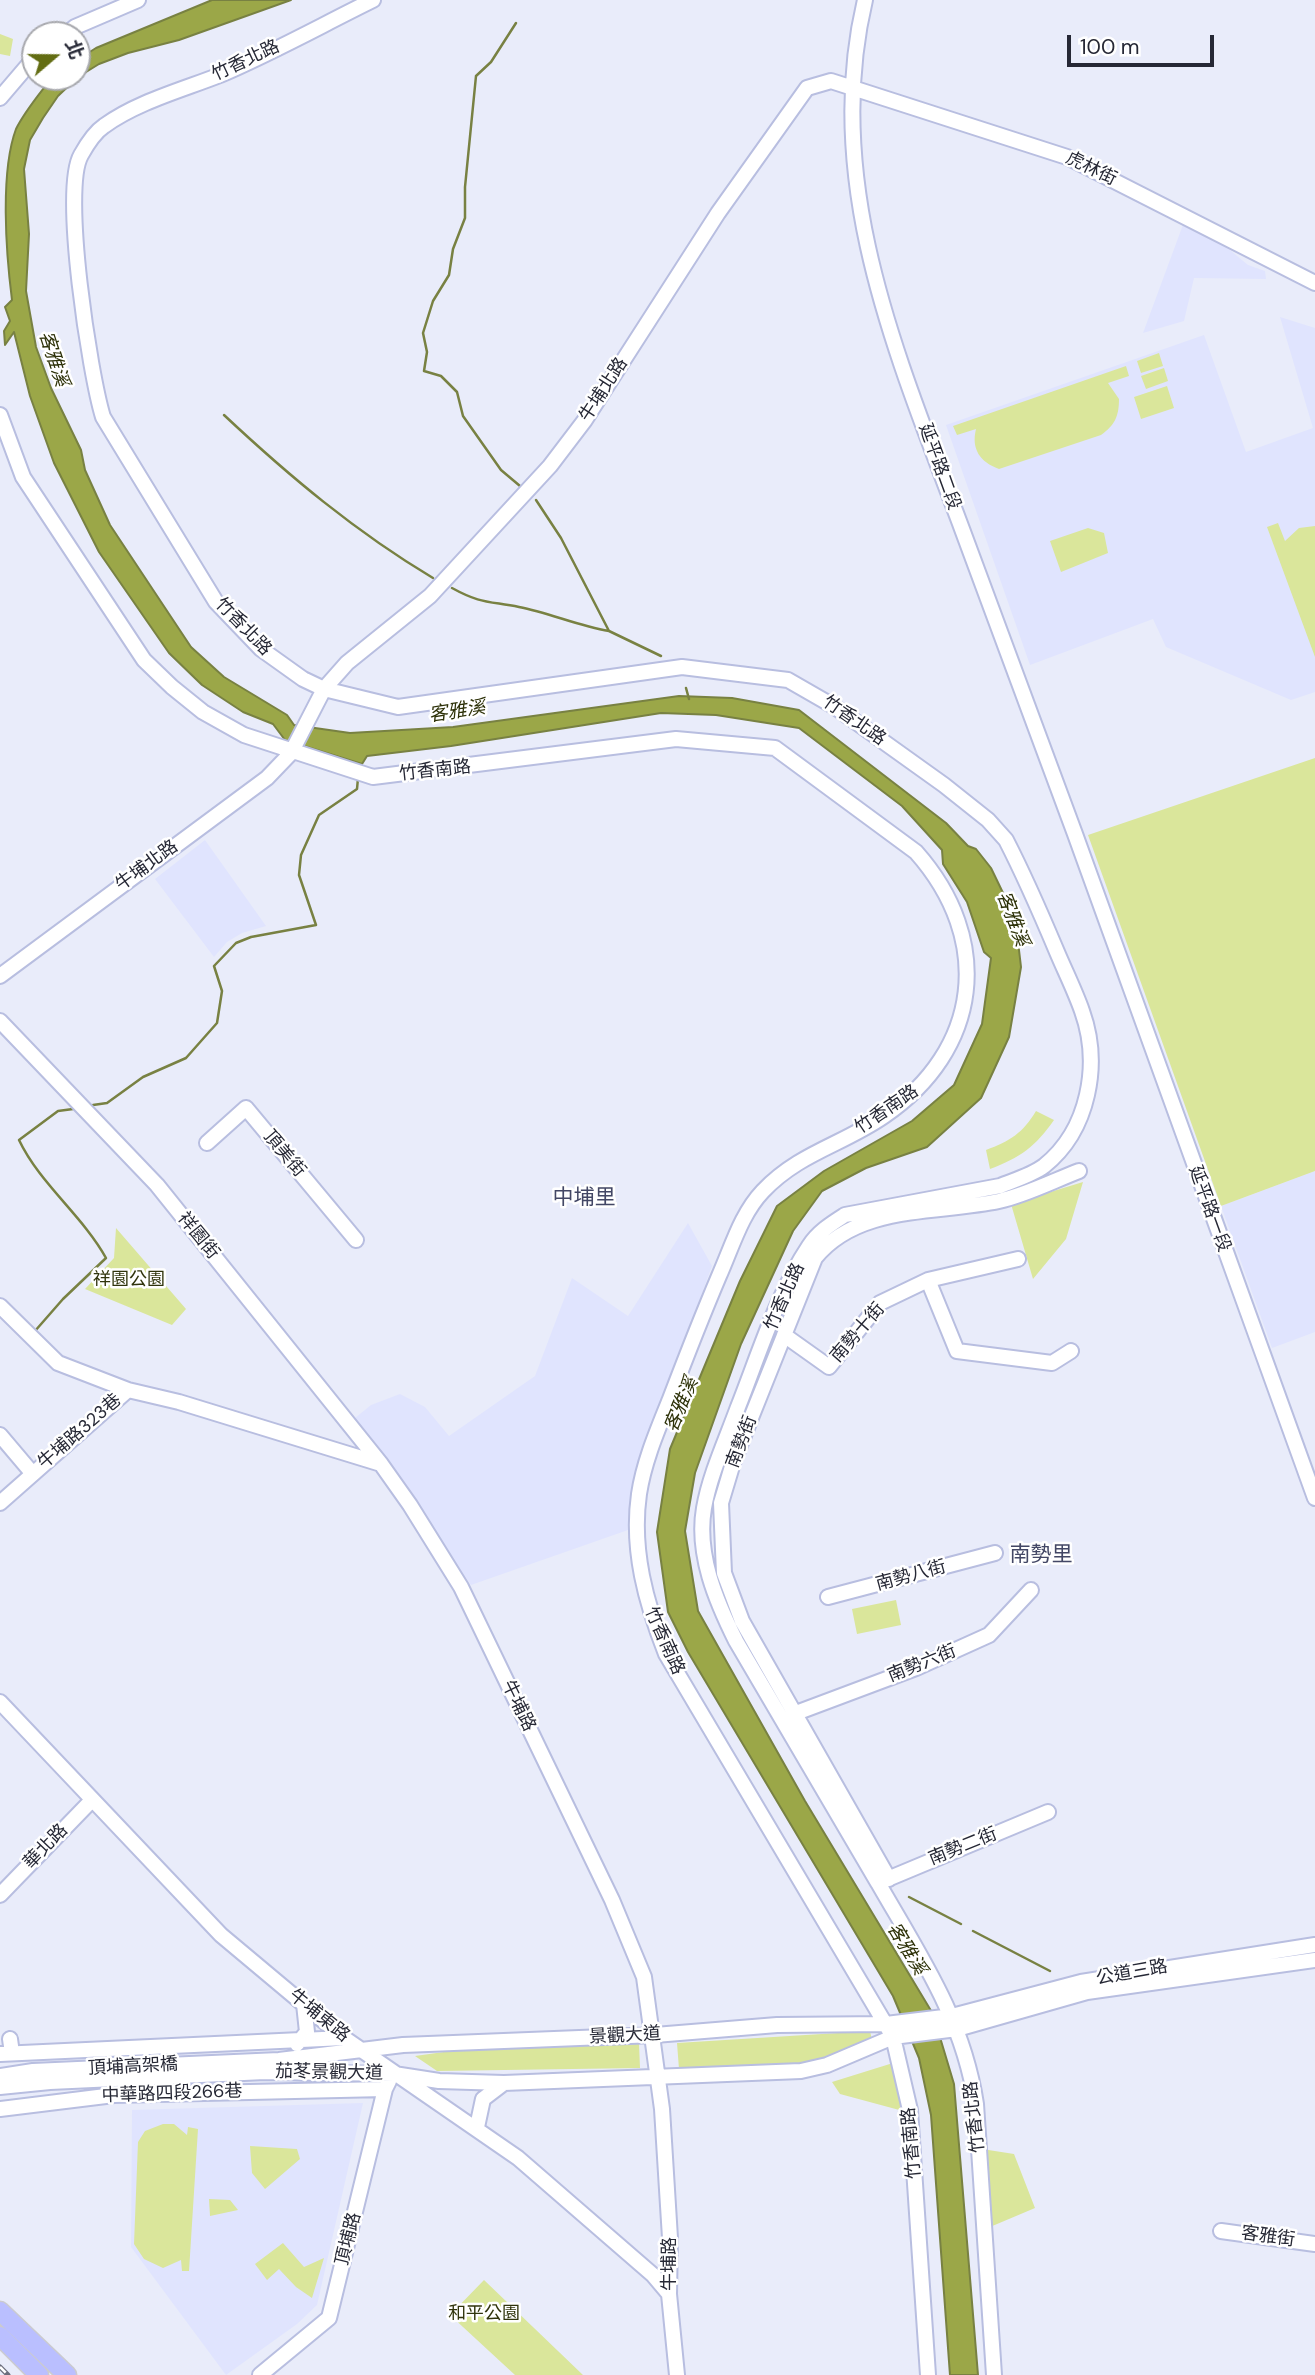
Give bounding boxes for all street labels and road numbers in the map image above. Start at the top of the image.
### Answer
street label: 竹香北路 [209,36,283,86]
street label: 虎林街 [1062,147,1120,191]
street label: 牛埔北路 [575,354,633,426]
street label: 延平路二段 [913,421,965,513]
street label: 竹香北路 [210,594,276,660]
street label: 竹香北路 [818,692,890,750]
street label: 竹香南路 [398,756,472,786]
street label: 牛埔北路 [112,836,182,896]
street label: 竹香南路 [851,1081,923,1139]
street label: 頂美街 [258,1126,310,1182]
street label: 延平路一段 [1183,1163,1235,1255]
street label: 祥園街 [173,1208,223,1264]
street label: 竹香北路 [760,1260,810,1334]
street label: 南勢十街 [826,1299,890,1367]
street label: 牛埔路323巷 [34,1390,126,1474]
street label: 南勢街 [722,1413,762,1471]
street label: 南勢八街 [873,1556,949,1596]
street label: 竹香南路 [639,1604,689,1678]
street label: 南勢六街 [885,1641,959,1687]
street label: 牛埔路 [496,1677,540,1735]
street label: 華北路 [19,1820,73,1874]
street label: 南勢二街 [926,1824,1000,1870]
street label: 公道三路 [1095,1956,1169,1990]
street label: 牛埔東路 [284,1985,354,2047]
street label: 景觀大道 [588,2023,662,2049]
street label: 頂埔高架橋 [87,2054,179,2080]
street label: 茄苳景觀大道 [275,2061,383,2085]
street label: 竹香北路 [960,2080,990,2154]
street label: 中華路四段266巷 [101,2081,243,2107]
street label: 竹香南路 [898,2106,926,2180]
street label: 頂埔路 [332,2210,366,2268]
street label: 客雅街 [1240,2223,1296,2251]
street label: 牛埔路 [659,2237,681,2291]

